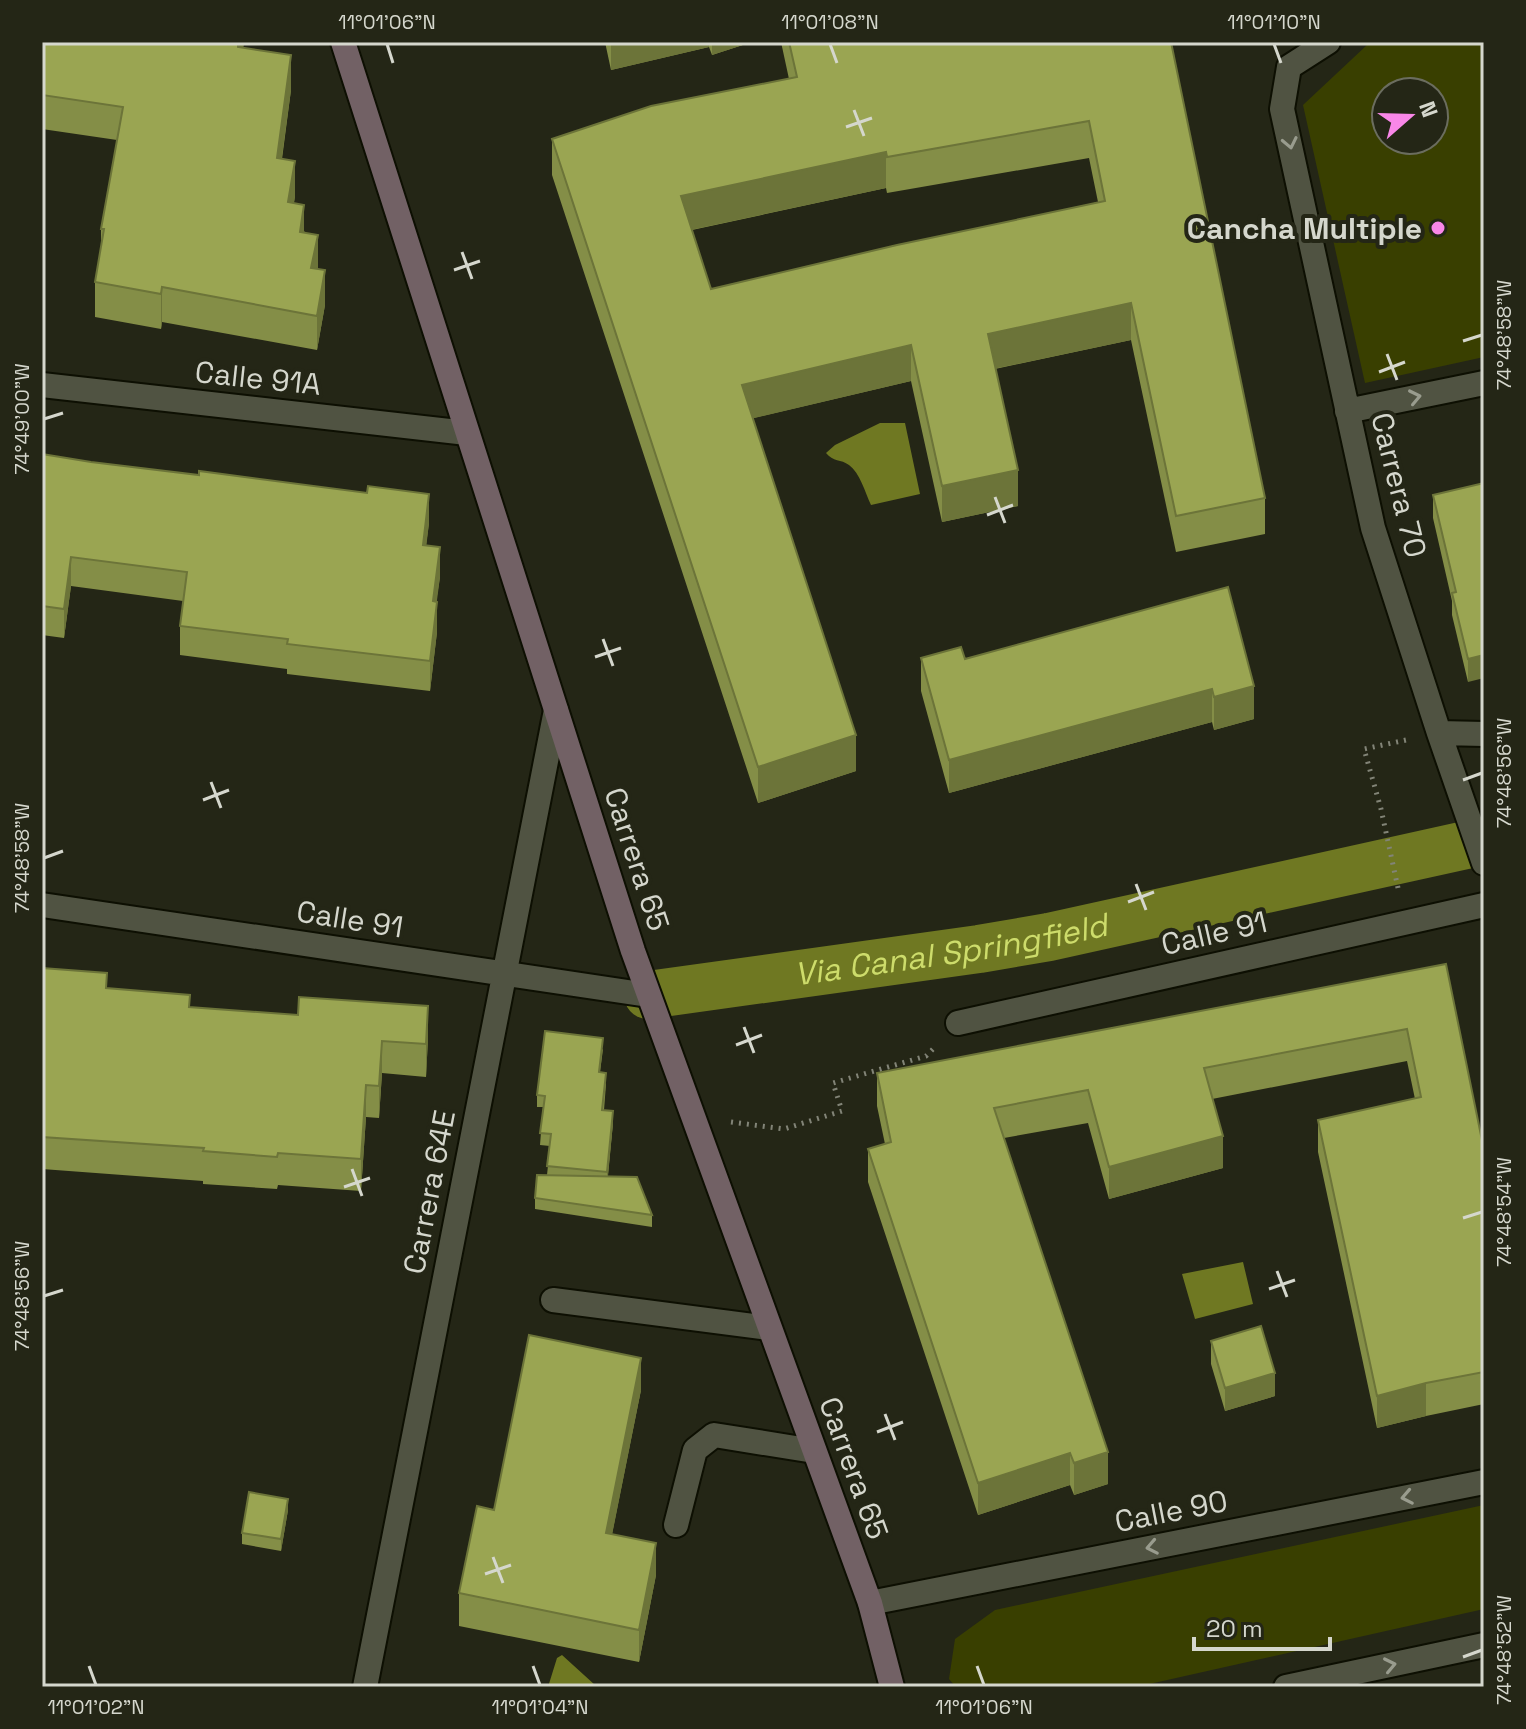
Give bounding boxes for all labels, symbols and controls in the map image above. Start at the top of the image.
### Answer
text: 11°01'06"N [338,9,436,35]
text: 11°01'08"N [781,9,879,35]
text: 11°01'10"N [1227,9,1321,35]
north arrow [1370,76,1450,156]
text: N [1413,97,1444,121]
one-way arrow [1281,136,1298,150]
place label: Cancha Multiple [1187,209,1422,248]
marker: Cancha Multiple [1429,219,1447,237]
text: 74°48'58"W [1491,280,1517,390]
street label: Calle 91A [193,352,323,404]
text: 74°49'00"W [9,363,35,475]
one-way arrow [1408,389,1422,406]
street label: Carrera 70 [1362,408,1436,562]
text: 74°48'56"W [1491,718,1517,828]
street label: Carrera 65 [596,782,678,936]
text: 74°48'58"W [9,803,35,913]
street label: Calle 91 [294,891,406,947]
street label: Calle 91 [1157,902,1271,964]
water label: Via Canal Springfield [792,904,1114,994]
street label: Carrera 64E [394,1107,464,1277]
text: 74°48'54"W [1491,1157,1517,1267]
text: 74°48'56"W [9,1241,35,1351]
street label: Carrera 65 [810,1392,898,1544]
street label: Calle 90 [1111,1481,1231,1541]
one-way arrow [1401,1488,1415,1505]
one-way arrow [1146,1538,1159,1555]
text: 74°48'52"W [1491,1595,1517,1705]
scale bar [1194,1601,1330,1651]
text: 20 m [1206,1613,1263,1644]
one-way arrow [1383,1657,1396,1674]
text: 11°01'02"N [47,1694,145,1720]
text: 11°01'04"N [492,1694,588,1720]
text: 11°01'06"N [935,1694,1033,1720]

